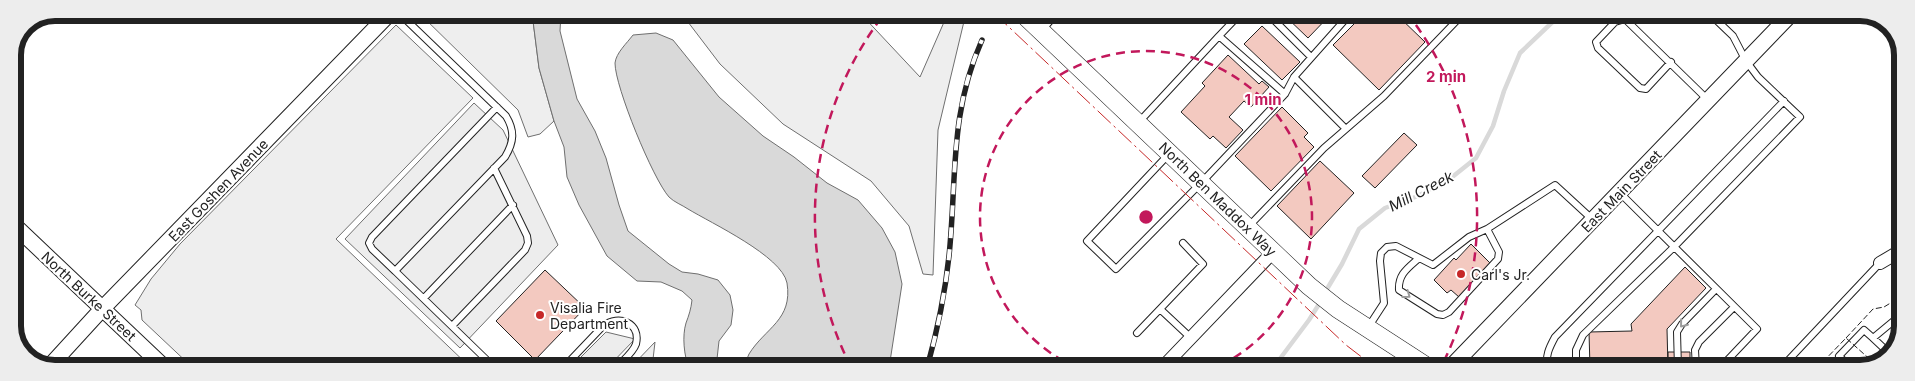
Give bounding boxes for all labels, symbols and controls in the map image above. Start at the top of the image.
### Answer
text: 2 min [1426,67,1466,86]
text: 1 min [1244,90,1282,109]
street label: East Goshen Avenue [165,135,271,245]
street label: North Ben Maddox Way [1156,138,1280,260]
street label: East Main Street [1577,146,1665,236]
water label: Mill Creek [1385,166,1457,215]
centre of rings [1137,208,1155,226]
street label: North Burke Street [38,248,140,344]
place label: Carl's Jr. [1471,266,1530,283]
marker: Carl's Jr. [1455,268,1467,280]
one-way arrow [1401,289,1411,298]
place label: Visalia Fire Department [550,299,629,332]
marker: Visalia Fire Department [534,309,546,321]
one-way arrow [1680,318,1689,327]

